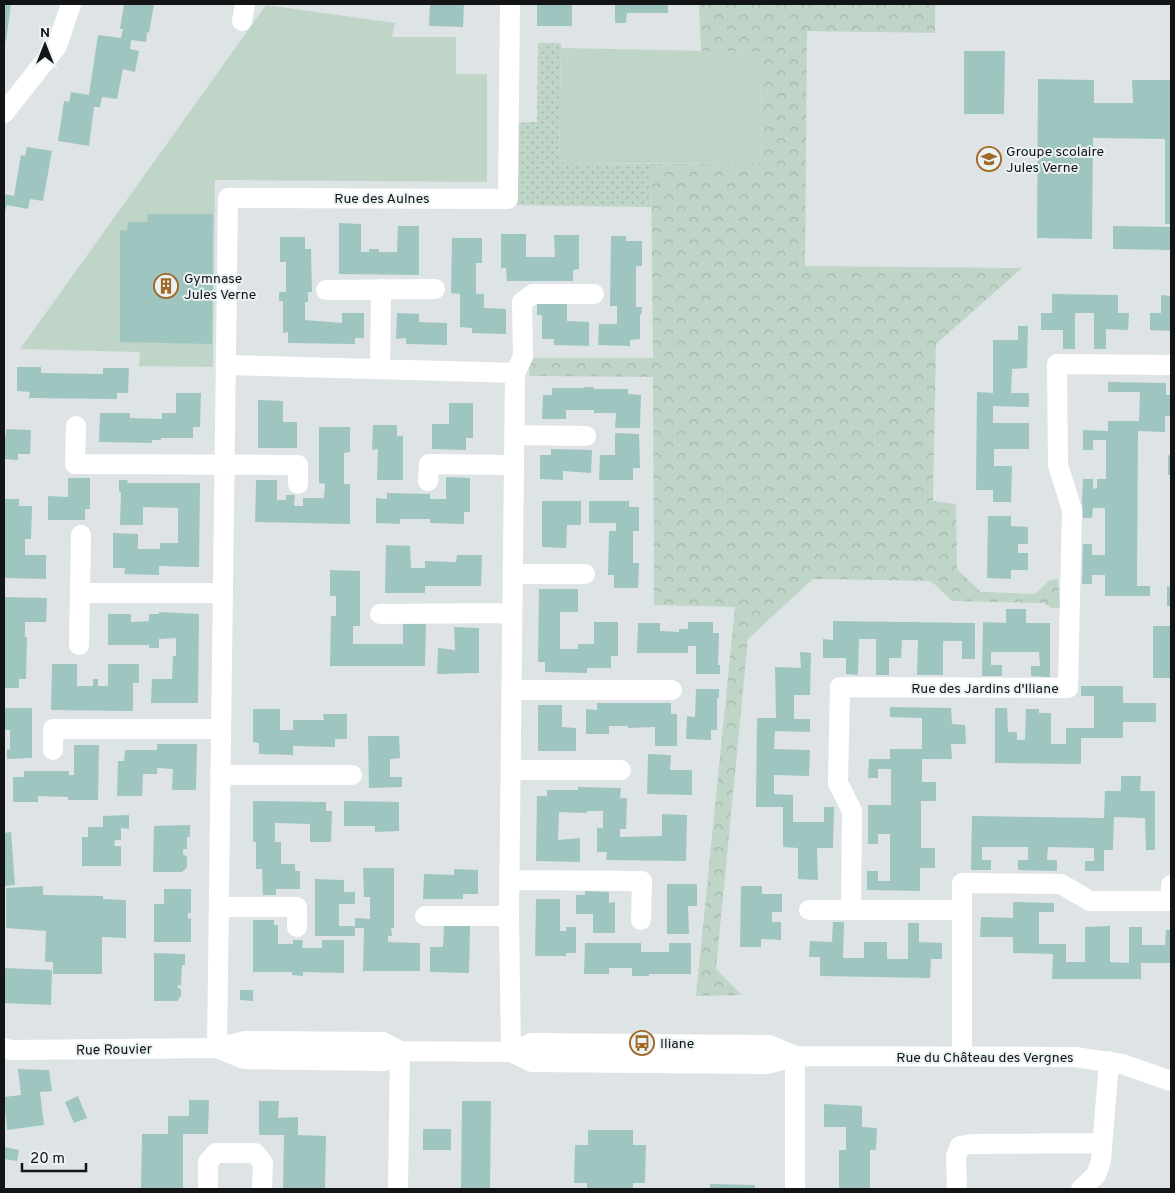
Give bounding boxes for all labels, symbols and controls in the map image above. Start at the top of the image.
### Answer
north arrow [20,20,70,70]
text: N [40,25,50,42]
place label: Groupe scolaire Jules Verne [1006,144,1104,177]
school or university icon: Groupe scolaire Jules Verne [976,146,1002,172]
street label: Rue des Aulnes [334,191,430,208]
place label: Gymnase Jules Verne [184,271,256,304]
building icon: Gymnase Jules Verne [153,273,179,299]
street label: Rue des Jardins d'Iliane [911,681,1059,698]
bus stop icon: Iliane [629,1030,655,1056]
place label: Iliane [660,1036,694,1053]
street label: Rue Rouvier [76,1041,153,1060]
street label: Rue du Château des Vergnes [896,1050,1074,1067]
scale bar [22,1140,86,1172]
text: 20 m [30,1150,65,1169]

